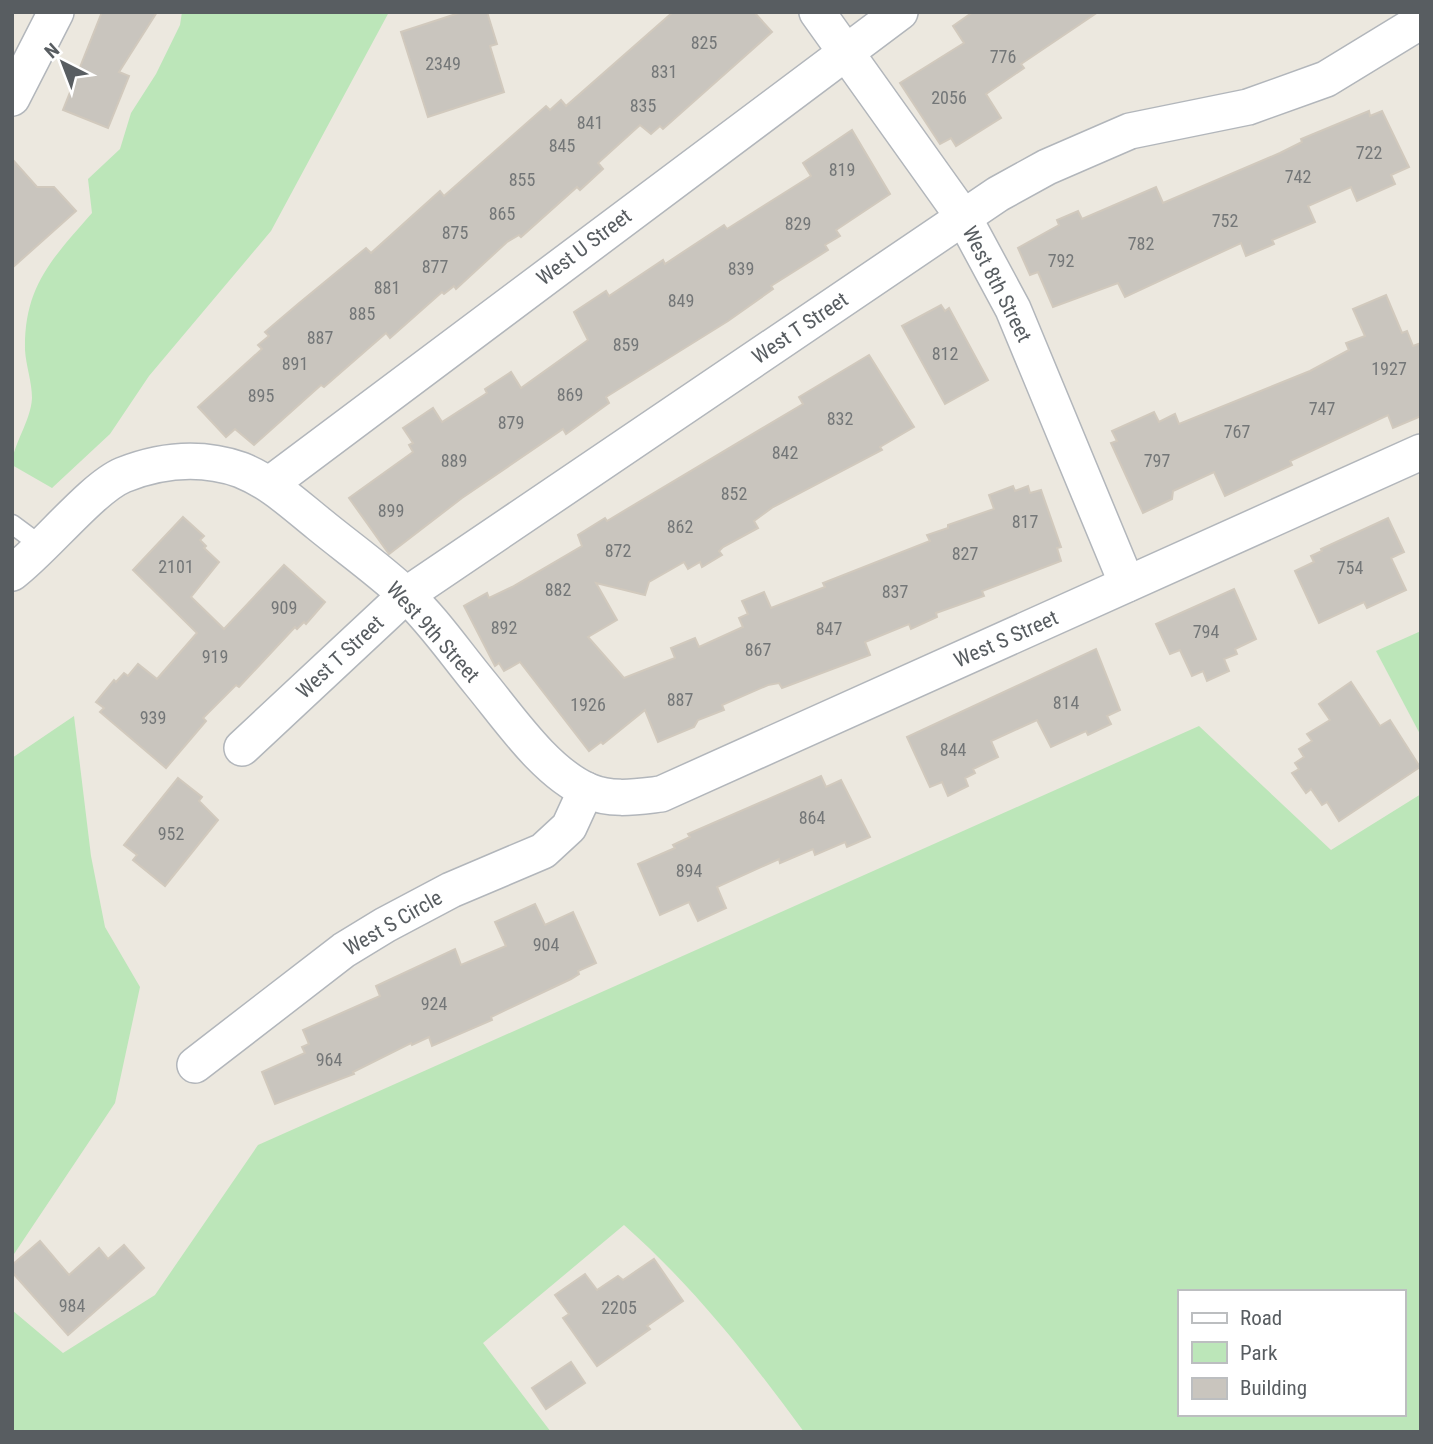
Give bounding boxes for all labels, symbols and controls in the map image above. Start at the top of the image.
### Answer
north arrow [28,28,98,98]
house number: 825 [691,32,717,53]
text: N [40,38,64,63]
house number: 776 [990,46,1016,67]
house number: 2349 [425,53,461,74]
house number: 831 [651,61,677,82]
house number: 2056 [931,87,967,108]
house number: 835 [630,95,656,116]
house number: 841 [577,112,603,133]
house number: 845 [549,135,575,156]
house number: 722 [1356,142,1382,163]
house number: 819 [829,159,855,180]
house number: 742 [1285,166,1311,187]
house number: 855 [509,169,535,190]
house number: 865 [489,203,515,224]
street label: West U Street [532,204,636,290]
house number: 752 [1212,210,1238,231]
house number: 829 [785,213,811,234]
house number: 875 [442,222,468,243]
street label: West 8th Street [958,222,1036,346]
house number: 782 [1128,233,1154,254]
house number: 792 [1048,250,1074,271]
house number: 877 [422,256,448,277]
house number: 839 [728,258,754,279]
house number: 881 [374,277,400,298]
street label: West T Street [748,287,852,369]
house number: 849 [668,290,694,311]
house number: 885 [349,303,375,324]
house number: 887 [307,327,333,348]
house number: 859 [613,334,639,355]
house number: 812 [932,343,958,364]
house number: 891 [282,353,308,374]
house number: 1927 [1371,358,1407,379]
house number: 869 [557,384,583,405]
house number: 895 [248,385,274,406]
house number: 747 [1309,398,1335,419]
house number: 832 [827,408,853,429]
house number: 879 [498,412,524,433]
house number: 767 [1224,421,1250,442]
house number: 842 [772,442,798,463]
house number: 889 [441,450,467,471]
house number: 797 [1144,450,1170,471]
house number: 852 [721,483,747,504]
house number: 899 [378,500,404,521]
house number: 817 [1012,511,1038,532]
house number: 862 [667,516,693,537]
house number: 872 [605,540,631,561]
house number: 827 [952,543,978,564]
house number: 2101 [158,556,194,577]
house number: 754 [1337,557,1363,578]
street label: West 9th Street [382,577,484,687]
house number: 882 [545,579,571,600]
house number: 837 [882,581,908,602]
house number: 909 [271,597,297,618]
street label: West S Street [950,605,1062,673]
street label: West T Street [291,611,389,703]
house number: 892 [491,617,517,638]
house number: 847 [816,618,842,639]
house number: 794 [1193,621,1219,642]
house number: 867 [745,639,771,660]
house number: 919 [202,646,228,667]
house number: 887 [667,689,693,710]
house number: 814 [1053,692,1079,713]
house number: 1926 [570,694,606,715]
house number: 939 [140,707,166,728]
house number: 844 [940,739,966,760]
house number: 864 [799,807,825,828]
house number: 952 [158,823,184,844]
house number: 894 [676,860,702,881]
street label: West S Circle [340,885,446,961]
house number: 904 [533,934,559,955]
house number: 924 [421,993,447,1014]
house number: 964 [316,1049,342,1070]
legend [1178,1290,1405,1416]
house number: 984 [59,1295,85,1316]
house number: 2205 [601,1297,637,1318]
text: Road [1240,1306,1282,1330]
text: Park [1240,1341,1278,1365]
text: Building [1240,1376,1307,1400]

